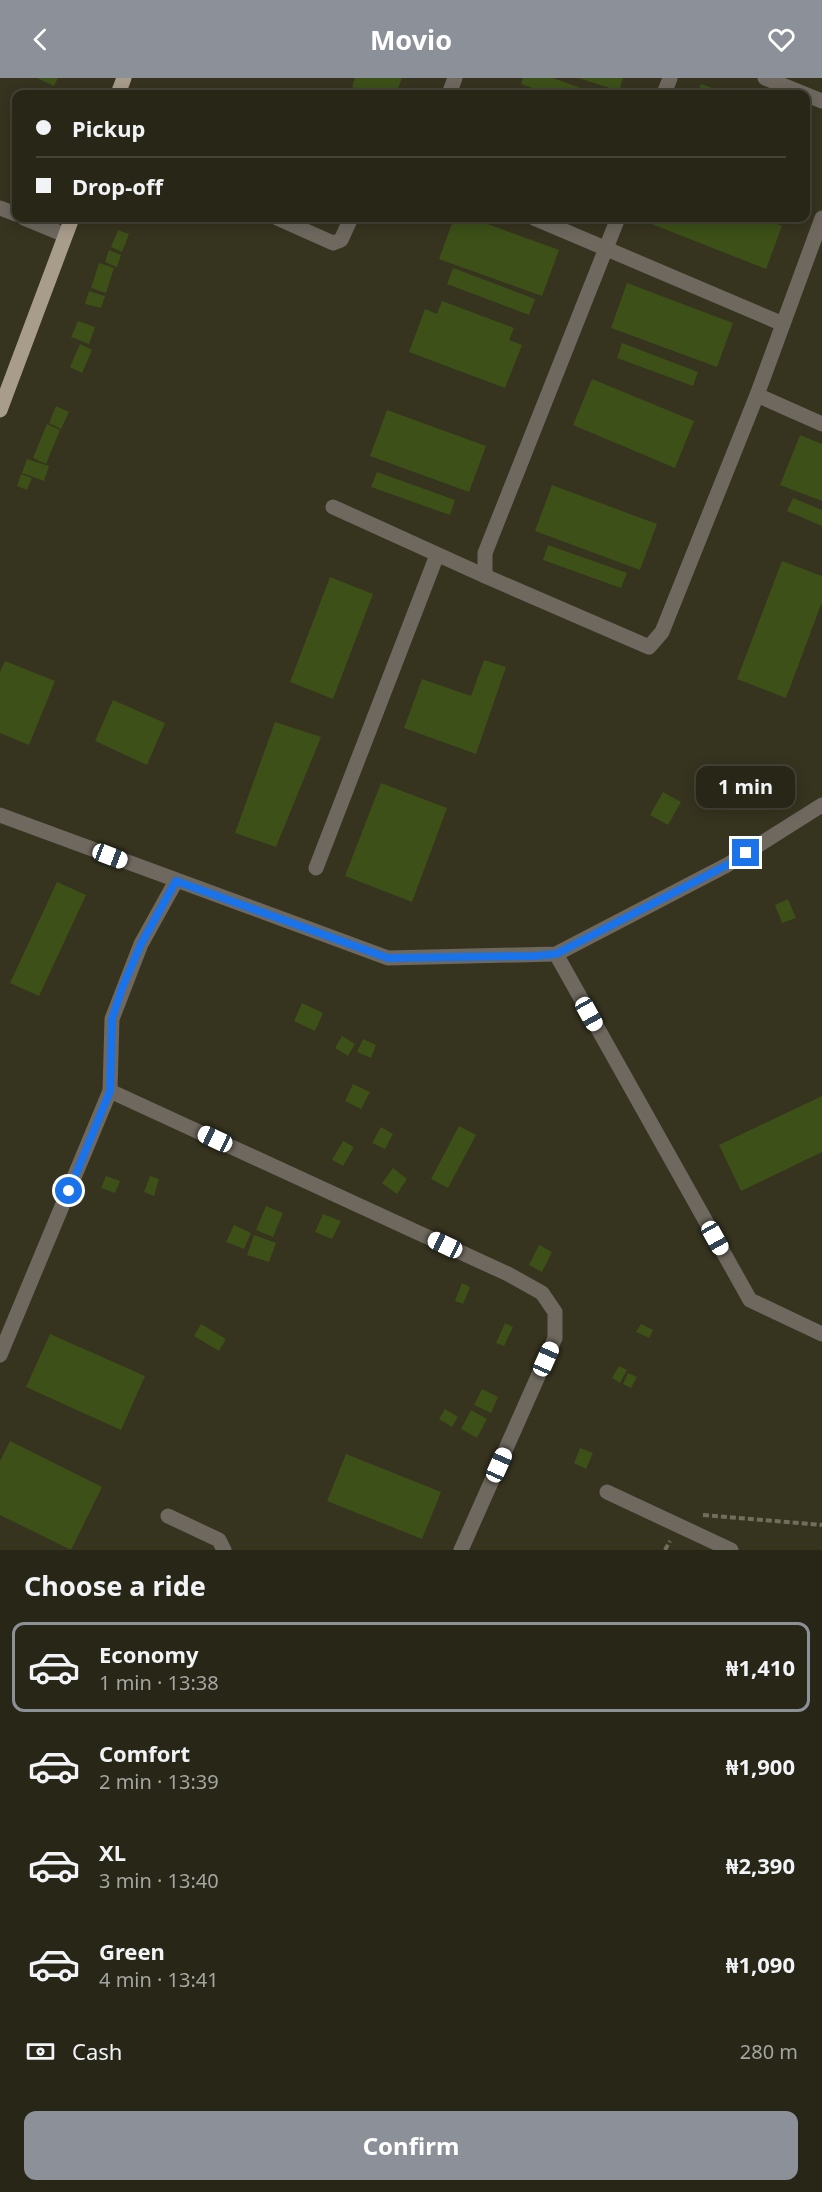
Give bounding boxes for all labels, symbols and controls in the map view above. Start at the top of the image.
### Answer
text: Movio [370,21,452,58]
icon: back [24,23,57,56]
icon: heart [765,23,798,56]
text: Pickup [72,113,145,143]
text: Drop-off [72,171,163,201]
callout: 1 min [696,766,795,808]
text: 1 min [718,773,773,800]
route end [732,839,759,866]
car [90,841,130,871]
car [572,994,606,1034]
car [195,1123,235,1155]
route start [55,1177,82,1204]
car [698,1218,732,1258]
car [425,1229,465,1261]
car [530,1339,562,1379]
car [483,1445,515,1485]
text: Choose a ride [24,1567,206,1604]
text: Economy [99,1639,198,1669]
icon: car [27,1640,81,1694]
text: ₦1,410 [726,1652,795,1682]
text: 1 min · 13:38 [99,1669,219,1696]
text: Comfort [99,1738,190,1768]
icon: car [27,1739,81,1793]
text: ₦1,900 [726,1751,795,1781]
text: 2 min · 13:39 [99,1768,219,1795]
text: XL [99,1837,126,1867]
icon: car [27,1838,81,1892]
text: ₦2,390 [726,1850,795,1880]
text: 3 min · 13:40 [99,1867,219,1894]
text: Green [99,1936,165,1966]
icon: car [27,1937,81,1991]
text: ₦1,090 [726,1949,795,1979]
text: 4 min · 13:41 [99,1966,219,1993]
icon: cash [24,2035,57,2068]
text: Cash [72,2036,122,2066]
text: 280 m [740,2038,798,2065]
button: Confirm [24,2111,798,2180]

